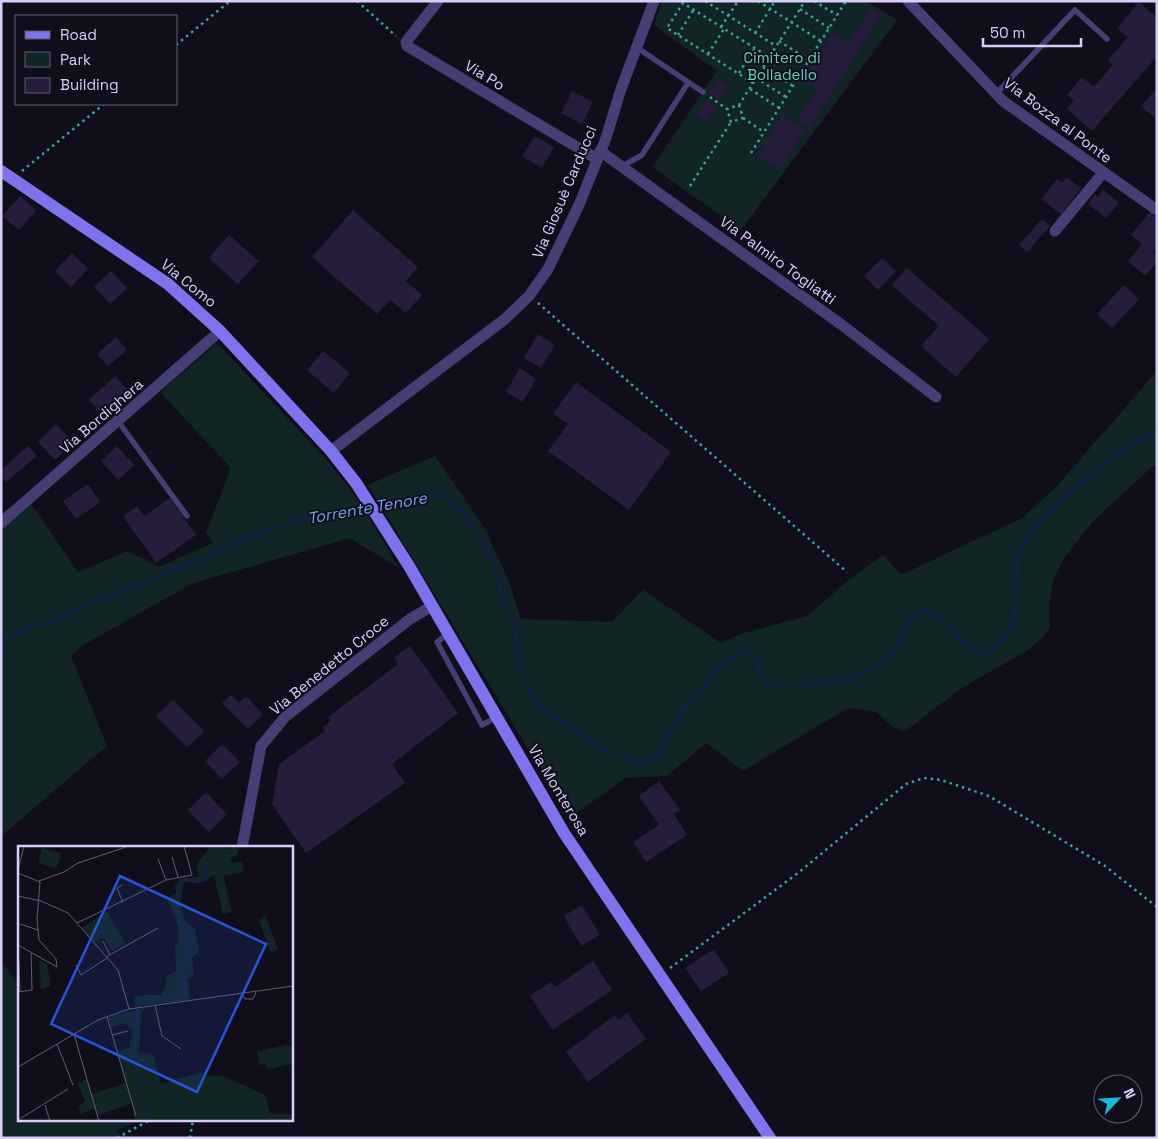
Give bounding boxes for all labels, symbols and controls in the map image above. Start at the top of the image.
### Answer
legend [15,15,178,105]
scale bar [983,15,1080,47]
text: 50 m [990,23,1025,42]
text: Road [60,25,97,44]
park label: Cimitero di Bolladello [743,48,821,84]
text: Park [60,50,91,69]
street label: Via Po [461,56,509,94]
street label: Via Bozza al Ponte [1000,73,1116,167]
text: Building [60,75,119,94]
street label: Via Giosuè Carducci [527,123,601,261]
street label: Via Palmiro Togliatti [716,211,840,309]
street label: Via Como [157,255,221,311]
street label: Via Bordighera [55,374,147,458]
water label: Torrente Tenore [306,487,429,529]
street label: Via Benedetto Croce [266,611,393,719]
street label: Via Monterosa [524,741,594,839]
inset map [18,846,292,1122]
north arrow [1093,1074,1143,1124]
text: N [1120,1085,1140,1102]

